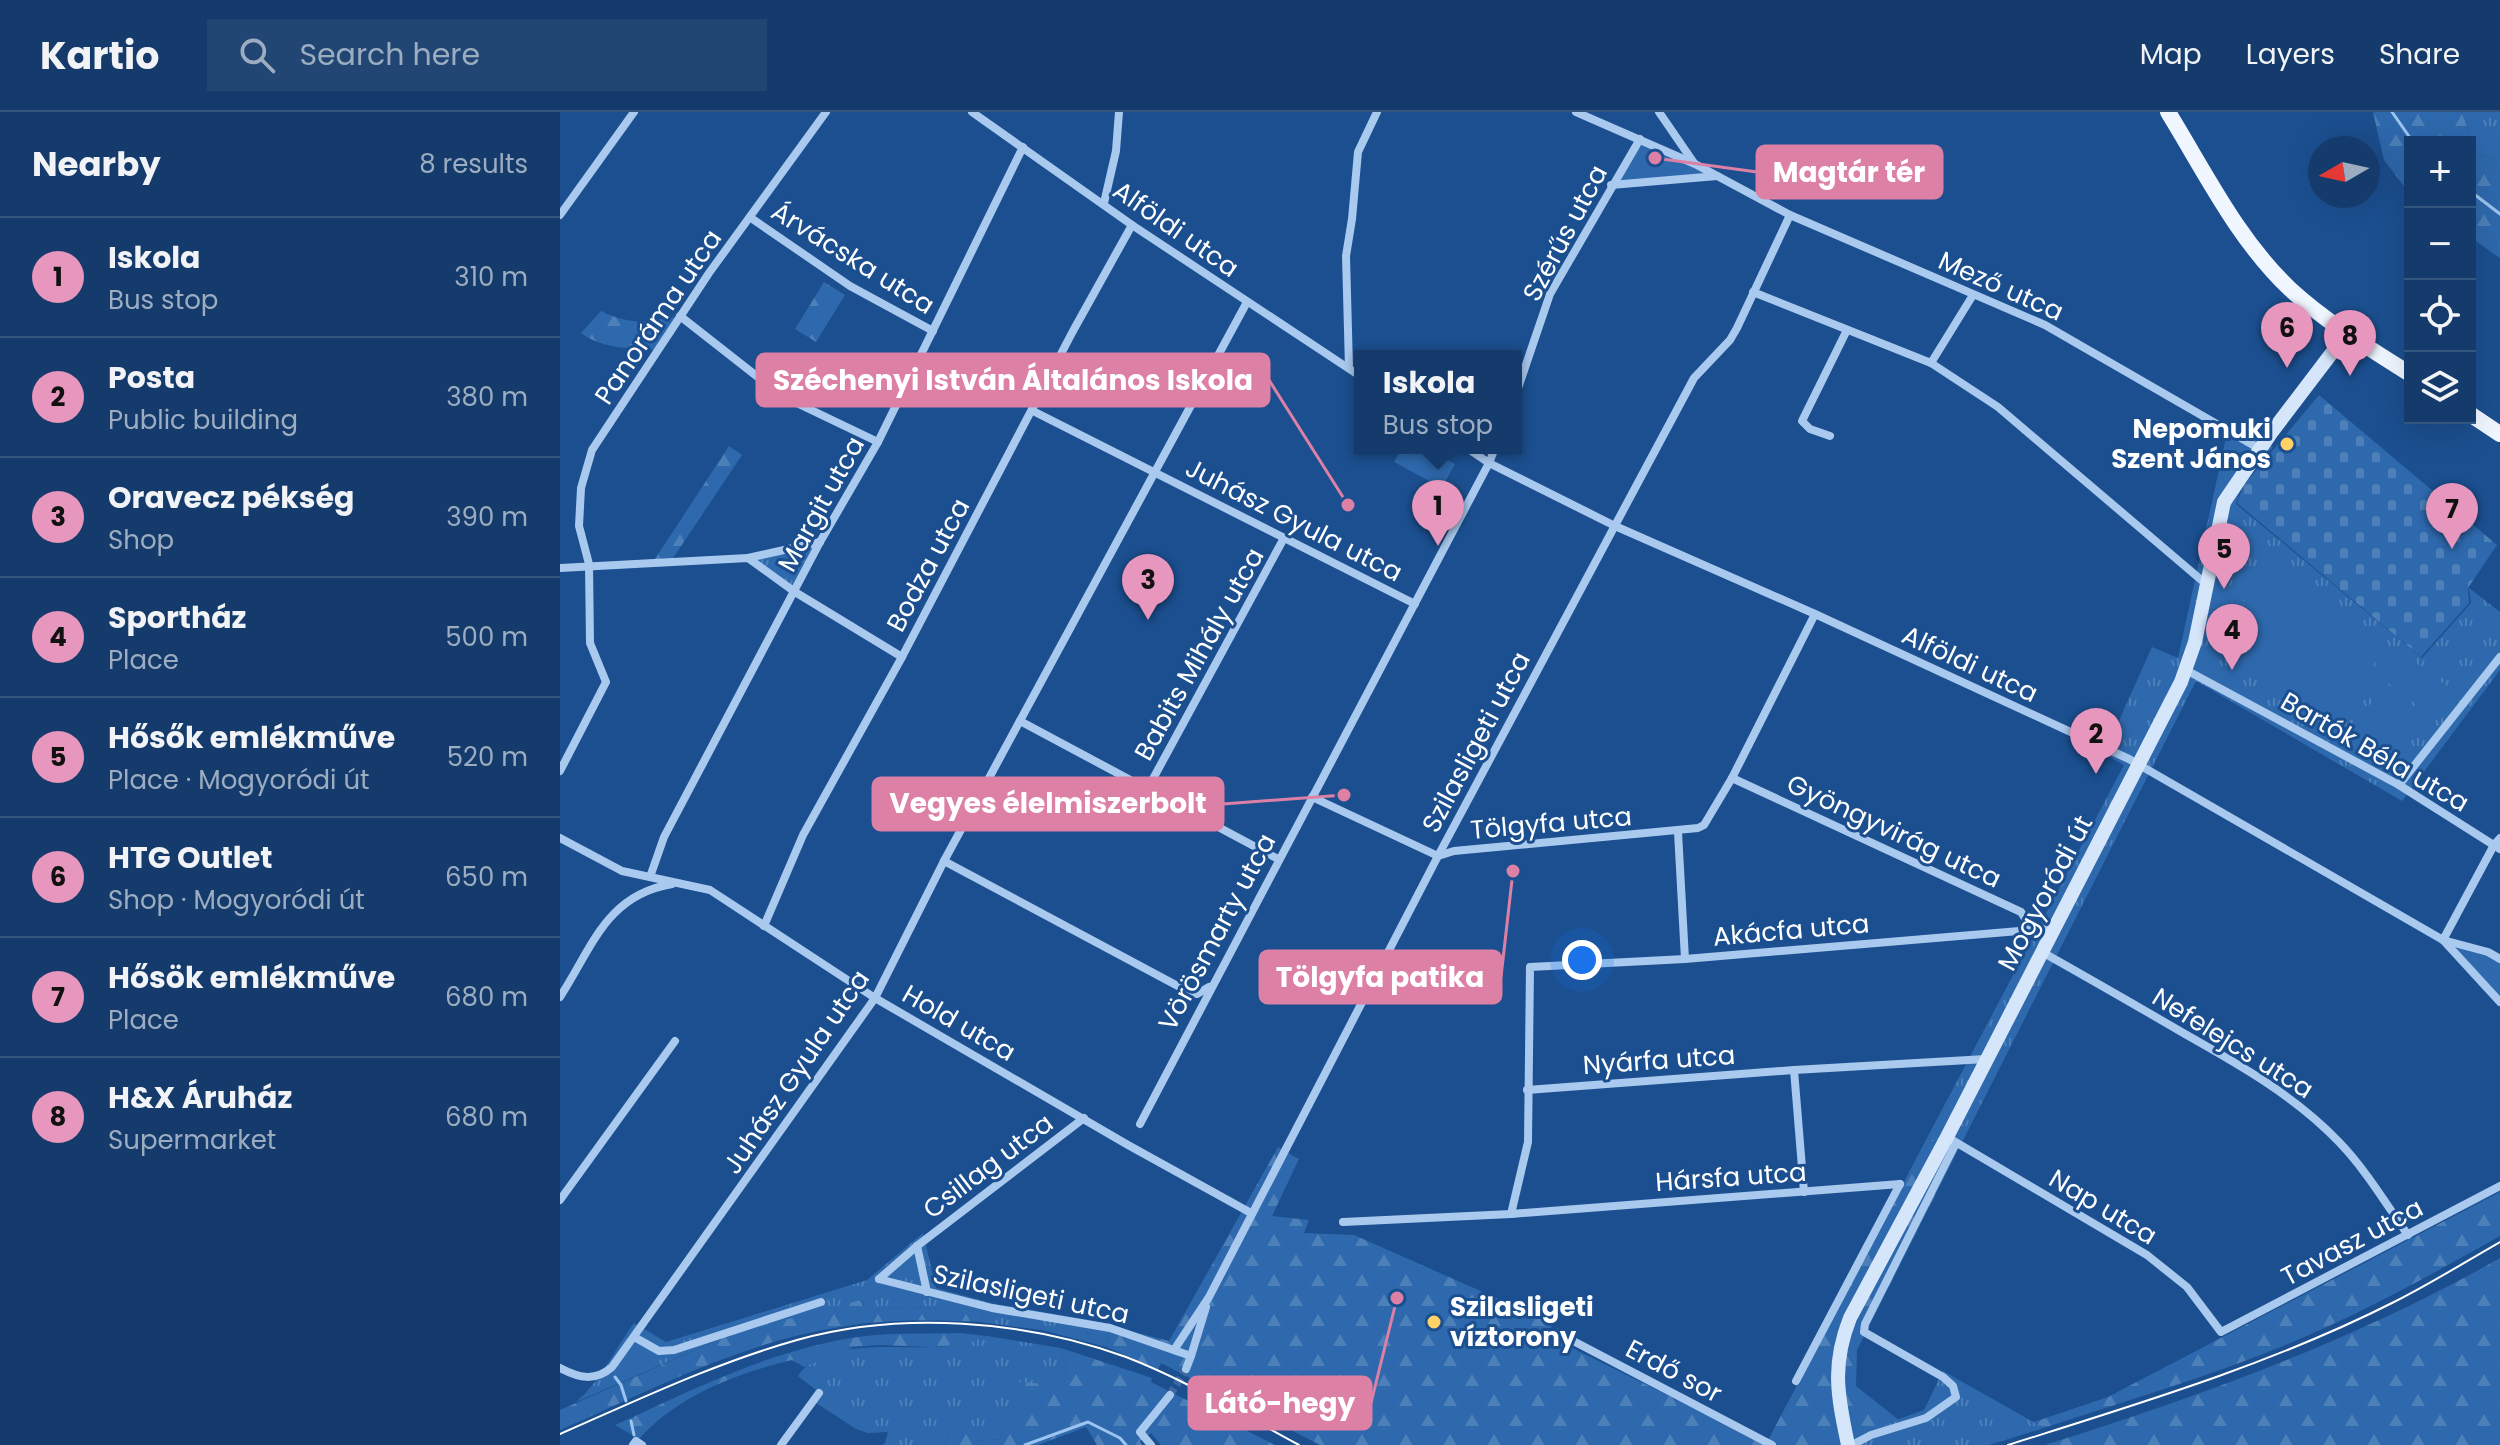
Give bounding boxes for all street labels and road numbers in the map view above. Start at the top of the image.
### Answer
street label: Szérűs utca [1514,159,1616,307]
street label: Alföldi utca [1106,172,1246,286]
street label: Árvácska utca [765,193,941,323]
street label: Panoráma utca [586,222,730,412]
street label: Mező utca [1933,242,2069,330]
street label: Margit utca [769,430,873,578]
street label: Juhász Gyula utca [1179,450,1409,590]
street label: Bodza utca [878,492,978,638]
street label: Babits Mihály utca [1126,541,1272,767]
street label: Alföldi utca [1896,617,2044,711]
street label: Szilasligeti utca [1413,645,1539,839]
street label: Bartók Béla utca [2274,683,2476,821]
street label: Gyöngyvirág utca [1781,766,2007,896]
street label: Tölgyfa utca [1469,798,1633,848]
street label: Mogyoródi út [1989,809,2101,977]
street label: Vörösmarty utca [1150,827,1284,1037]
street label: Akácfa utca [1711,905,1871,955]
street label: Juhász Gyula utca [714,963,878,1181]
street label: Hold utca [896,976,1022,1070]
street label: Nefelejcs utca [2146,979,2320,1107]
street label: Nyárfa utca [1582,1037,1736,1083]
street label: Csillag utca [916,1105,1060,1227]
street label: Hársfa utca [1654,1154,1808,1200]
street label: Nap utca [2042,1161,2164,1253]
street label: Tavasz utca [2275,1190,2429,1294]
street label: Szilasligeti utca [930,1256,1132,1332]
street label: Erdő sor [1620,1331,1728,1411]

